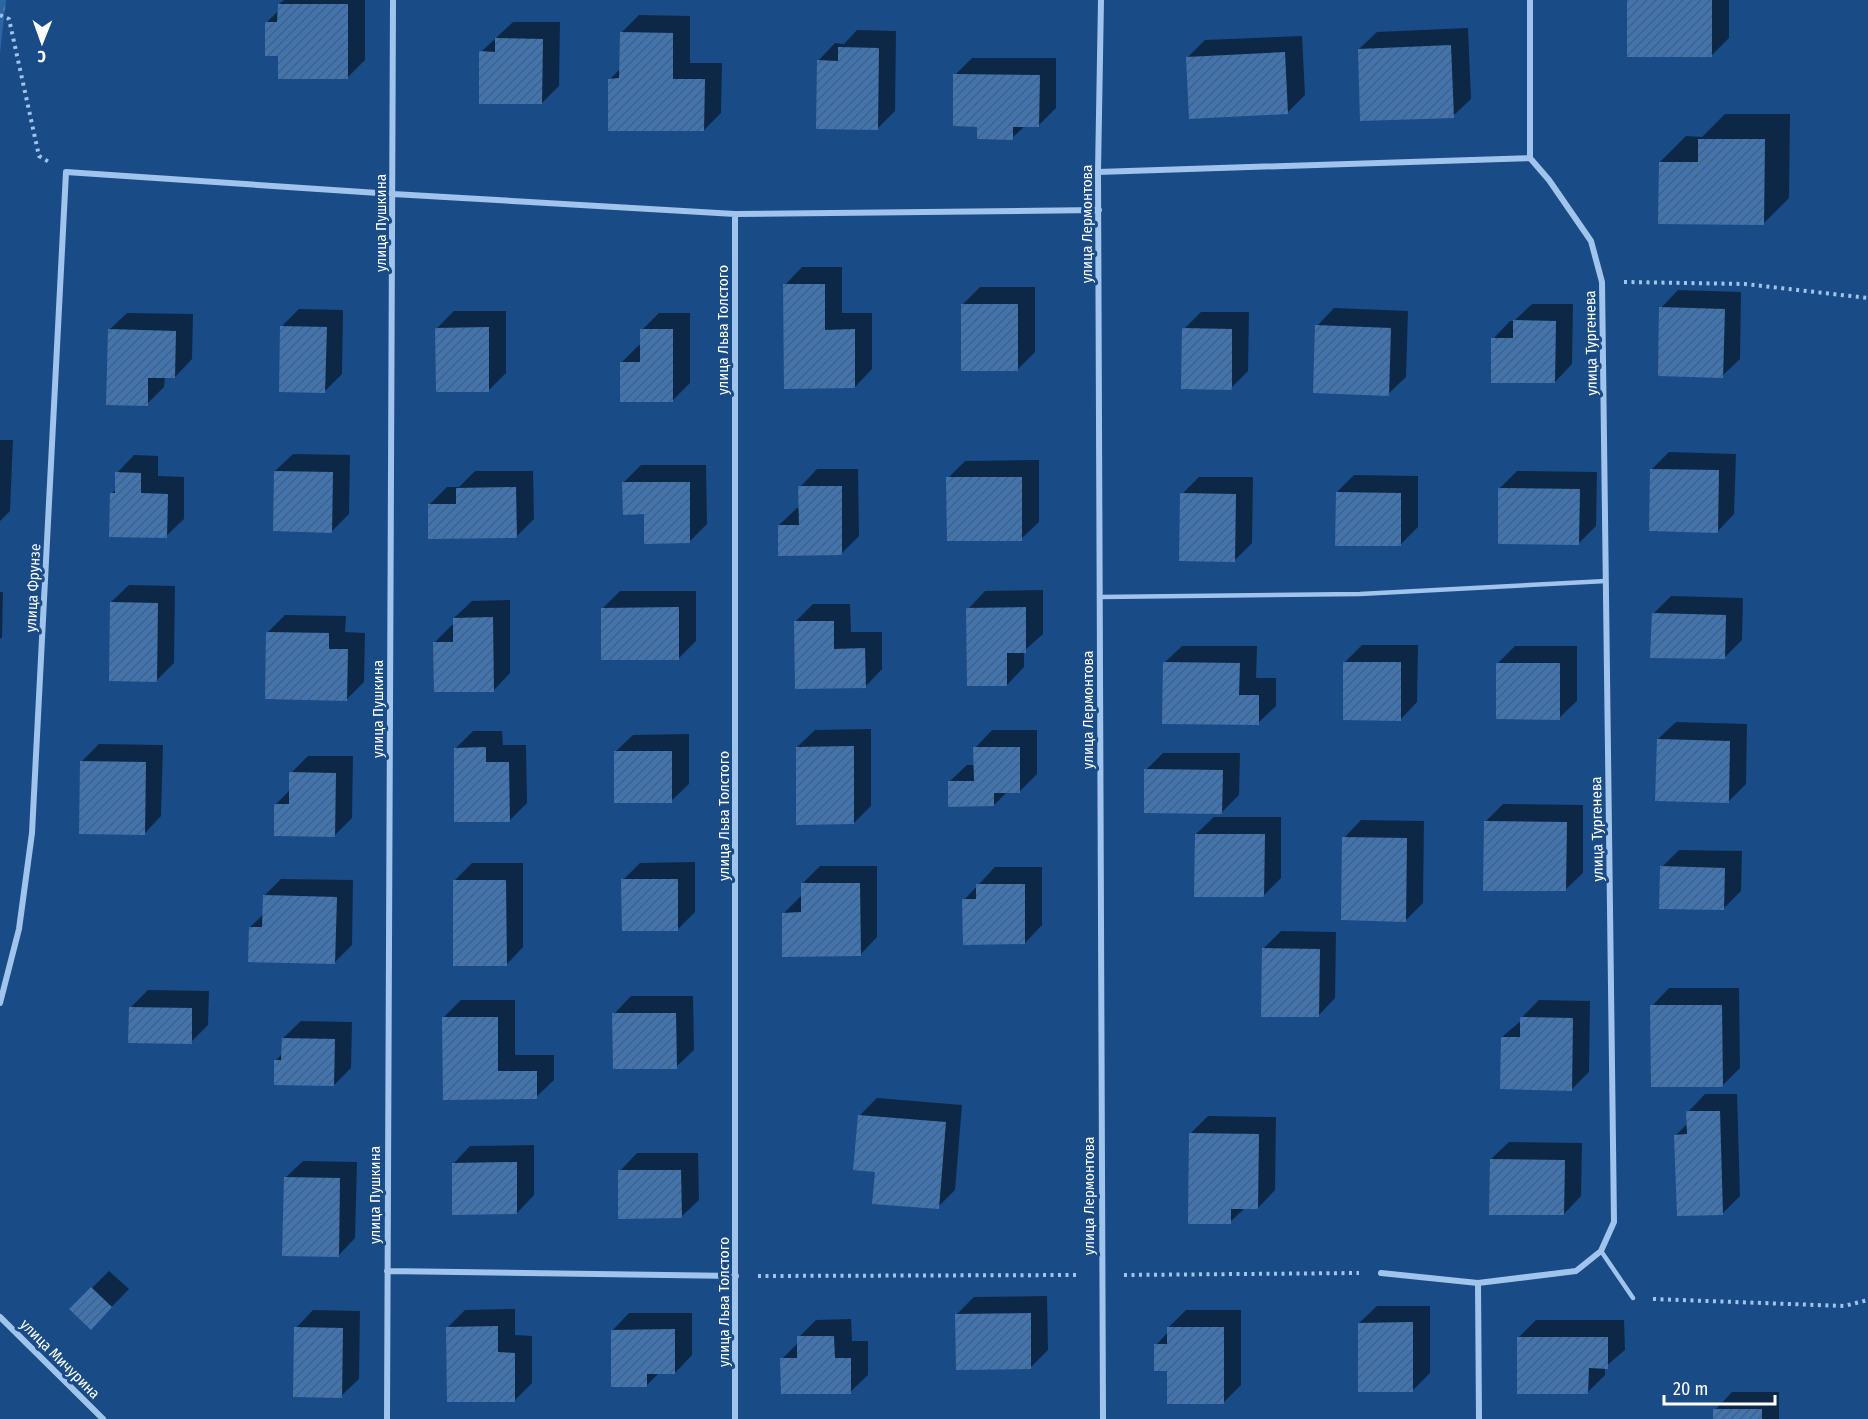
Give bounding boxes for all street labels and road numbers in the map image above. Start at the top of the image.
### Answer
street label: улица Лермонтова [1078,165,1096,283]
street label: улица Пушкина [372,174,390,272]
street label: улица Льва Толстого [714,265,732,395]
street label: улица Тургенева [1581,290,1601,396]
street label: улица Фрунзе [22,543,44,633]
street label: улица Лермонтова [1079,651,1097,769]
street label: улица Пушкина [369,660,387,758]
street label: улица Льва Толстого [715,751,733,881]
street label: улица Тургенева [1587,776,1607,882]
street label: улица Лермонтова [1080,1137,1098,1255]
street label: улица Пушкина [366,1146,384,1244]
street label: улица Льва Толстого [715,1237,733,1367]
street label: улица Мичурина [16,1315,104,1403]

